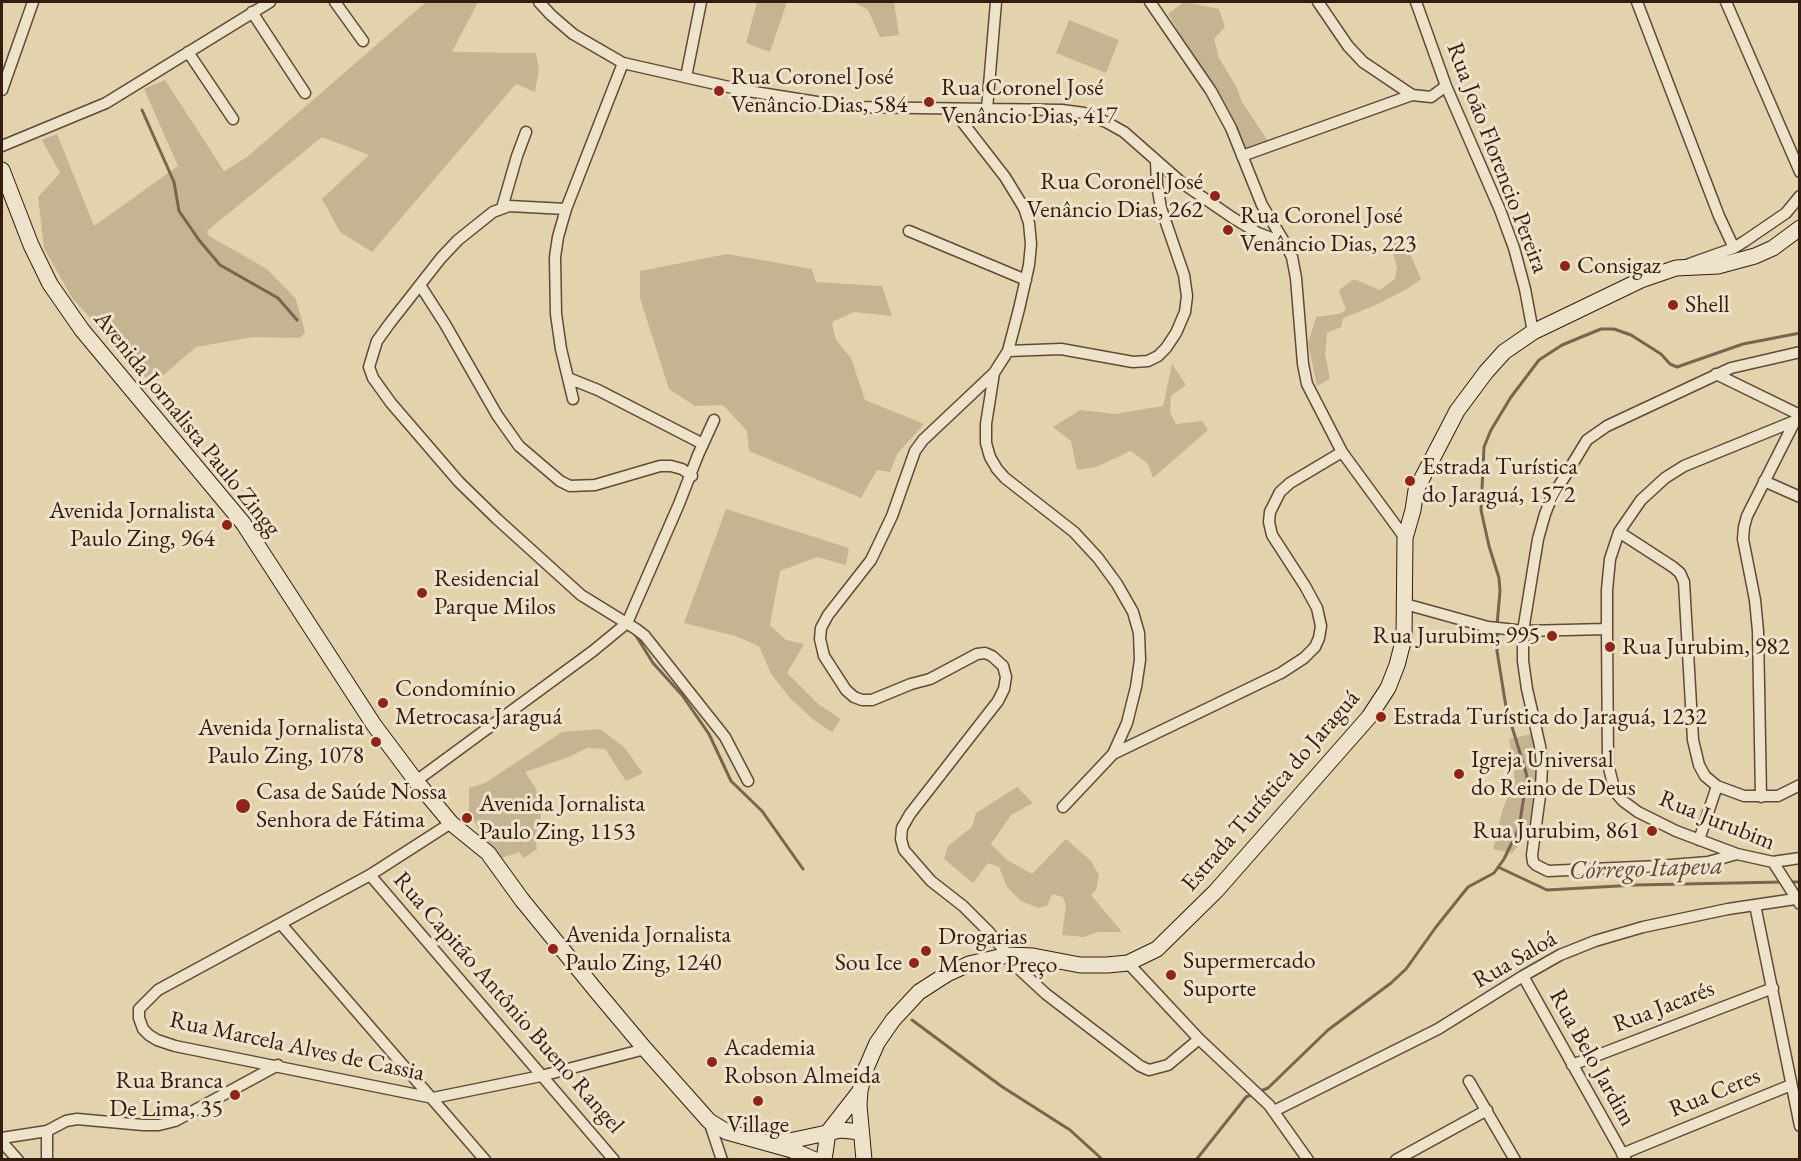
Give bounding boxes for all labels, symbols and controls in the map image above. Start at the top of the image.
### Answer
street label: Rua João Florencio Pereira [1440,39,1554,277]
place label: Rua Coronel José Venâncio Dias, 584 [731,63,908,119]
place label: Rua Coronel José Venâncio Dias, 417 [941,74,1118,130]
marker: Rua Coronel José Venâncio Dias, 584 [712,84,726,98]
marker: Rua Coronel José Venâncio Dias, 417 [922,95,936,109]
place label: Rua Coronel José Venâncio Dias, 262 [1026,168,1203,224]
marker: Rua Coronel José Venâncio Dias, 262 [1208,189,1222,203]
place label: Rua Coronel José Venâncio Dias, 223 [1240,202,1417,258]
marker: Rua Coronel José Venâncio Dias, 223 [1221,223,1235,237]
place label: Consigaz [1577,252,1661,280]
marker: Consigaz [1558,259,1572,273]
place label: Shell [1685,291,1729,319]
marker: Shell [1666,298,1680,312]
street label: Avenida Jornalista Paulo Zingg [87,306,287,542]
place label: Estrada Turística do Jaraguá, 1572 [1422,453,1578,509]
marker: Estrada Turística do Jaraguá, 1572 [1403,474,1417,488]
place label: Avenida Jornalista Paulo Zing, 964 [49,497,215,553]
marker: Avenida Jornalista Paulo Zing, 964 [220,518,234,532]
place label: Residencial Parque Milos [434,565,556,621]
marker: Residencial Parque Milos [415,586,429,600]
place label: Rua Jurubim, 995 [1373,622,1540,650]
marker: Rua Jurubim, 995 [1545,629,1559,643]
place label: Rua Jurubim, 982 [1622,633,1789,661]
marker: Rua Jurubim, 982 [1603,640,1617,654]
place label: Condomínio Metrocasa Jaraguá [395,675,562,731]
street label: Estrada Turística do Jaraguá [1176,684,1366,898]
marker: Condomínio Metrocasa Jaraguá [376,696,390,710]
place label: Estrada Turística do Jaraguá, 1232 [1393,703,1707,731]
marker: Estrada Turística do Jaraguá, 1232 [1374,710,1388,724]
place label: Avenida Jornalista Paulo Zing, 1078 [198,714,364,770]
marker: Avenida Jornalista Paulo Zing, 1078 [369,735,383,749]
place label: Igreja Universal do Reino de Deus [1471,746,1636,802]
marker: Igreja Universal do Reino de Deus [1452,767,1466,781]
place label: Casa de Saúde Nossa Senhora de Fátima [256,778,447,834]
street label: Rua Jurubim [1655,785,1779,857]
place label: Avenida Jornalista Paulo Zing, 1153 [479,790,645,846]
marker: Casa de Saúde Nossa Senhora de Fátima [234,797,252,815]
marker: Avenida Jornalista Paulo Zing, 1153 [460,811,474,825]
place label: Rua Jurubim, 861 [1473,817,1640,845]
marker: Rua Jurubim, 861 [1645,824,1659,838]
water label: Córrego Itapeva [1569,851,1723,887]
street label: Rua Capitão Antônio Bueno Rangel [387,866,629,1140]
place label: Avenida Jornalista Paulo Zing, 1240 [565,921,731,977]
place label: Drogarias Menor Preço [938,923,1057,979]
street label: Rua Saloá [1468,925,1562,995]
marker: Avenida Jornalista Paulo Zing, 1240 [546,942,560,956]
marker: Drogarias Menor Preço [919,944,933,958]
place label: Supermercado Suporte [1183,947,1316,1003]
place label: Sou Ice [835,949,902,977]
marker: Sou Ice [907,956,921,970]
marker: Supermercado Suporte [1164,968,1178,982]
street label: Rua Jacarés [1609,975,1719,1039]
street label: Rua Belo Jardim [1542,984,1642,1132]
street label: Rua Marcela Alves de Cassia [167,1006,427,1088]
place label: Academia Robson Almeida [724,1034,880,1090]
marker: Academia Robson Almeida [705,1055,719,1069]
street label: Rua Ceres [1665,1062,1765,1124]
place label: Rua Branca De Lima, 35 [109,1067,223,1123]
marker: Rua Branca De Lima, 35 [228,1088,242,1102]
marker: Village [751,1094,765,1108]
place label: Village [727,1111,789,1139]

